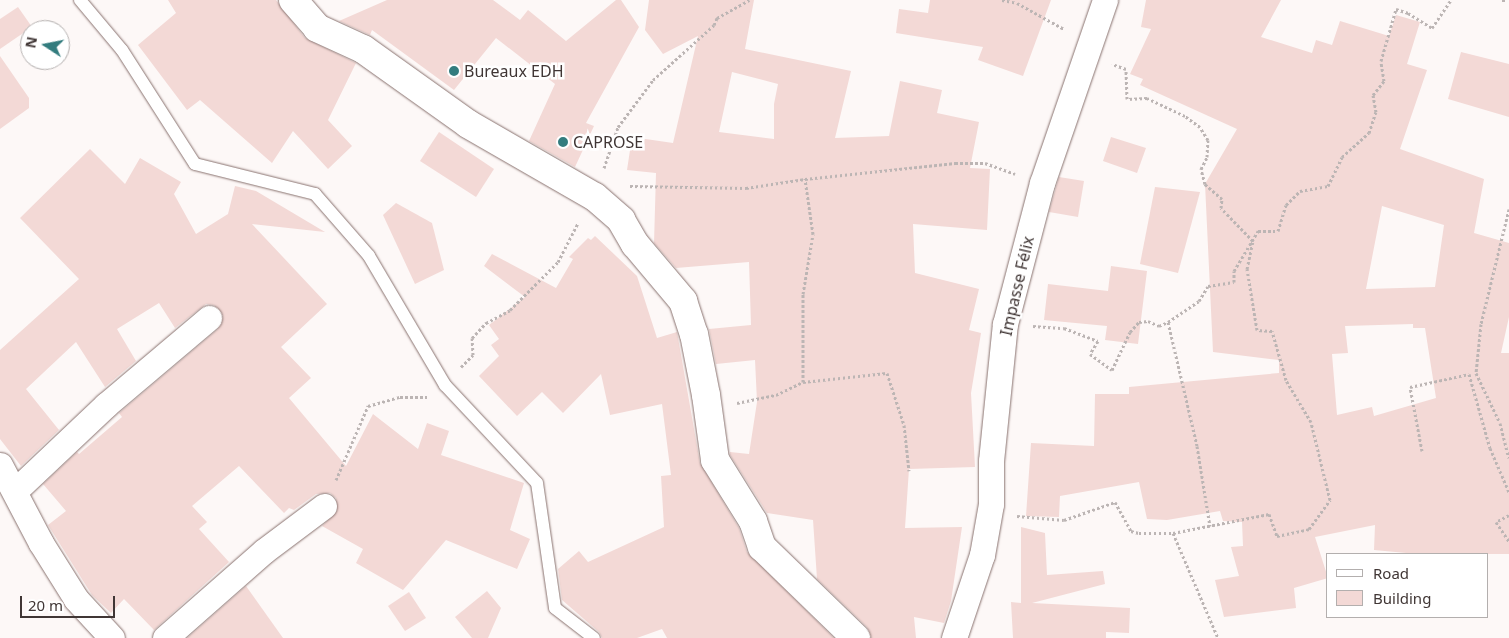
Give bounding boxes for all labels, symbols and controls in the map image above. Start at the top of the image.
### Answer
north arrow [20,20,70,70]
text: N [20,35,41,50]
place label: Bureaux EDH [464,61,564,81]
marker: Bureaux EDH [448,65,460,77]
place label: CAPROSE [573,132,643,152]
marker: CAPROSE [557,136,569,148]
street label: Impasse Félix [996,234,1038,338]
legend [1326,553,1489,618]
text: Road [1373,563,1409,583]
scale bar [22,586,118,618]
text: Building [1373,588,1431,608]
text: 20 m [28,595,63,615]

